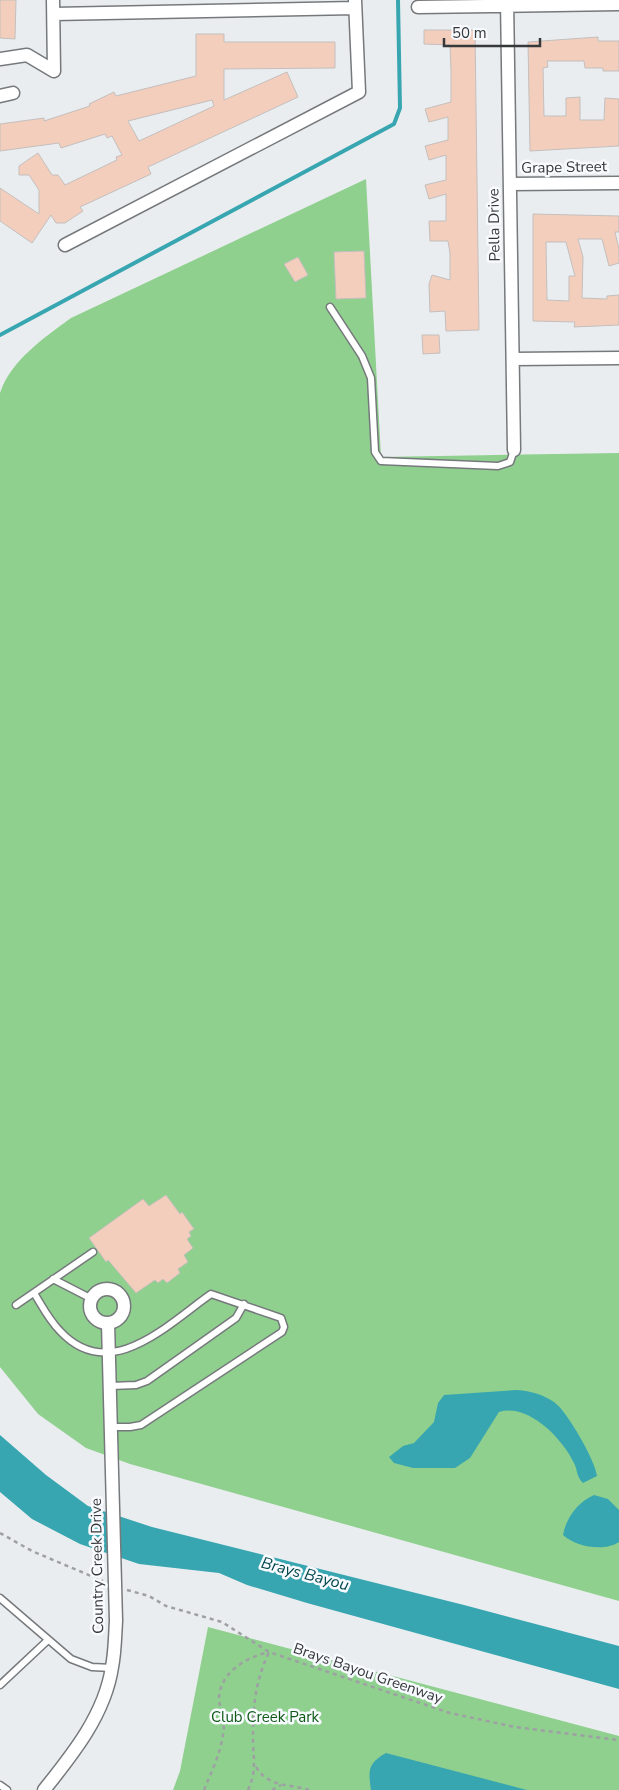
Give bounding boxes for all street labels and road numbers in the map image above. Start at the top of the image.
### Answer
street label: Grape Street [521,156,608,178]
street label: Pella Drive [483,188,505,262]
street label: Country Creek Drive [86,1498,108,1634]
street label: Brays Bayou Greenway [291,1638,446,1708]

